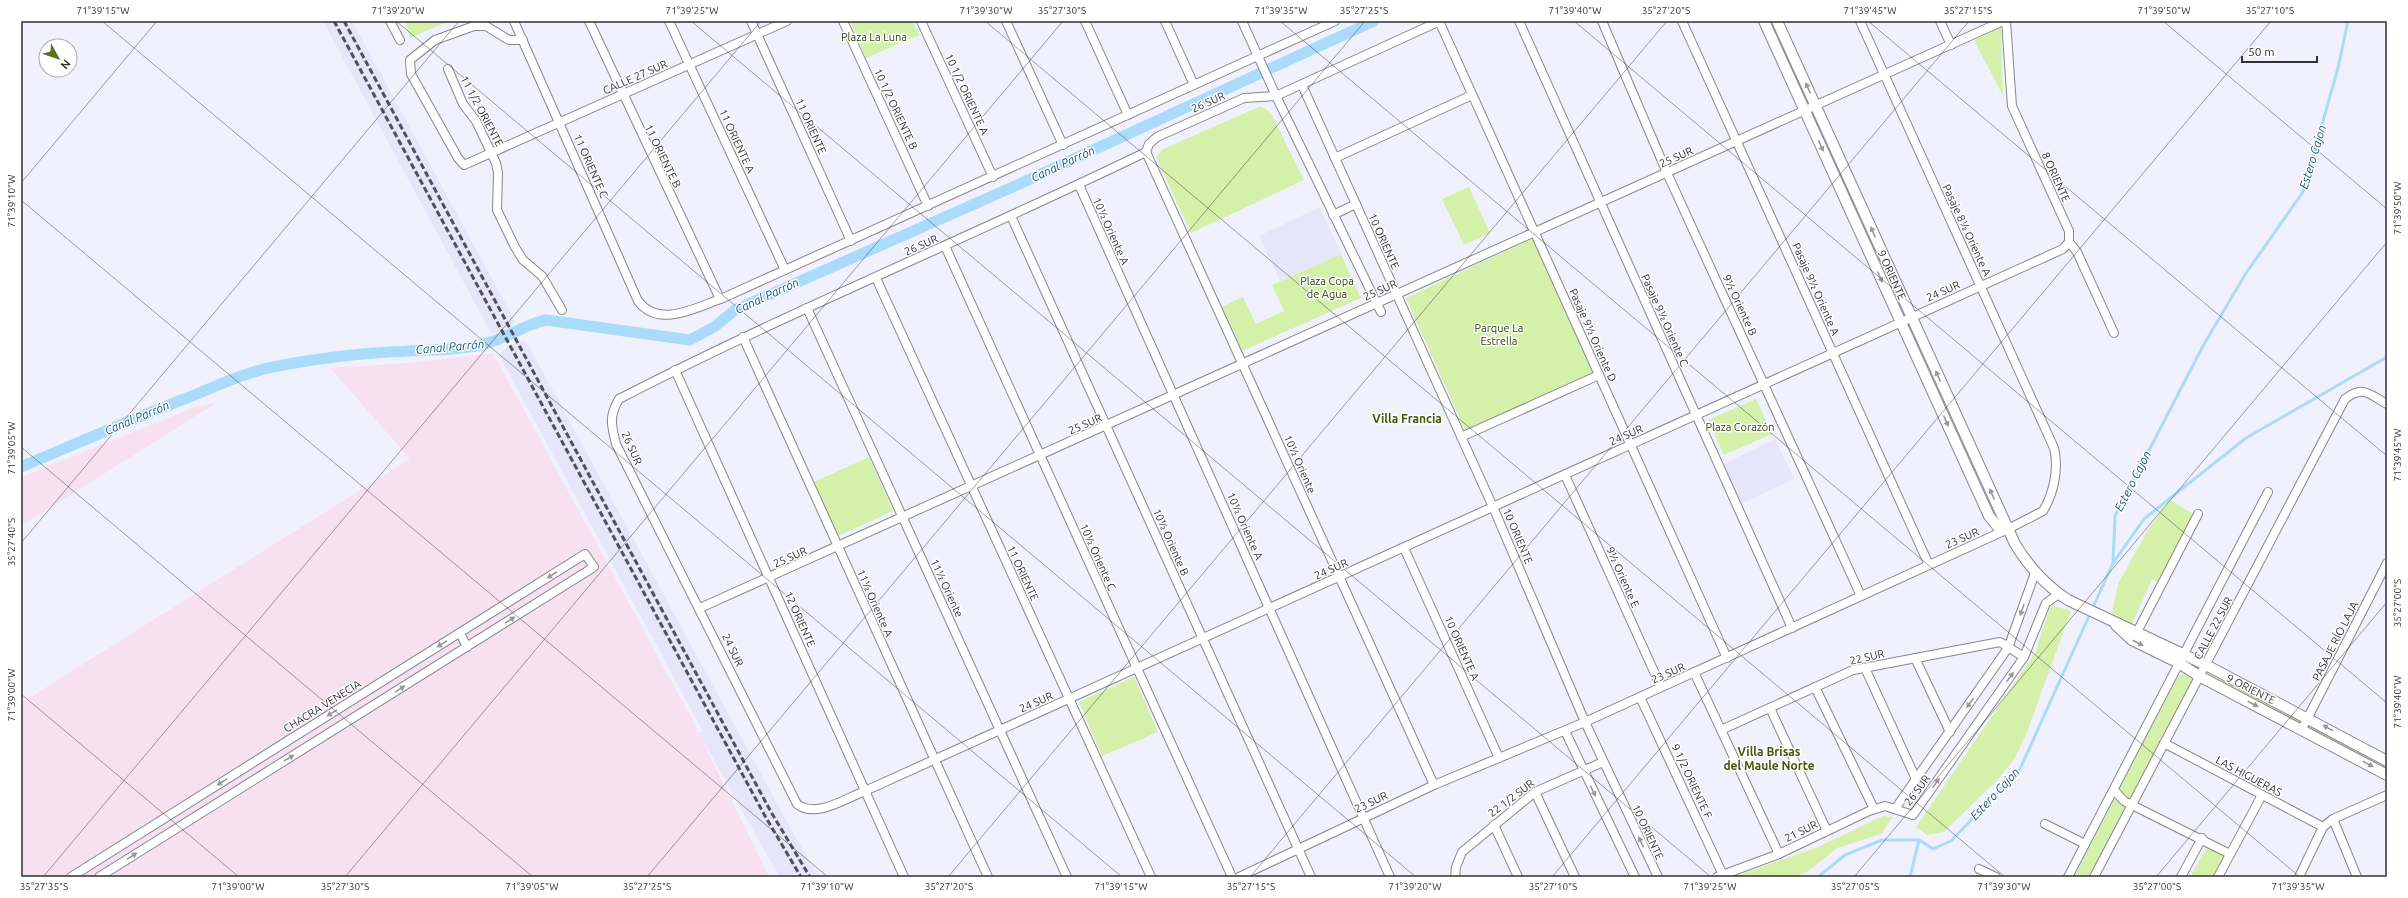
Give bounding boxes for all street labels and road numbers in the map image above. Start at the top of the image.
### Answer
street label: 10 1/2 ORIENTE A [943,52,991,137]
street label: CALLE 27 SUR [601,57,669,97]
street label: 10 1/2 ORIENTE B [872,67,920,151]
street label: 11 1/2 ORIENTE [458,74,506,148]
street label: 26 SUR [1190,89,1227,115]
street label: 11 ORIENTE [793,96,829,156]
street label: 11 ORIENTE A [717,107,757,176]
street label: 11 ORIENTE B [642,122,684,190]
street label: 11 ORIENTE C [572,132,611,200]
street label: 25 SUR [1658,144,1695,170]
street label: 8 ORIENTE [2040,150,2072,204]
street label: Pasaje 8½ Oriente A [1940,182,1994,279]
street label: 10½ Oriente A [1091,196,1132,267]
street label: 10 ORIENTE [1366,211,1402,271]
street label: 26 SUR [903,232,940,258]
street label: Pasaje 9½ Oriente A [1790,241,1842,338]
street label: 9 ORIENTE [1876,248,1908,302]
street label: Pasaje 9½ Oriente C [1639,272,1691,368]
street label: 9½ Oriente B [1721,273,1759,337]
street label: 25 SUR [1362,277,1399,303]
street label: 24 SUR [1925,278,1962,304]
street label: Pasaje 9½ Oriente D [1567,287,1619,384]
street label: 25 SUR [1067,411,1104,437]
street label: 24 SUR [1608,422,1645,448]
street label: 26 SUR [619,430,645,467]
street label: 10½ Oriente [1282,433,1318,495]
street label: 10½ Oriente A [1225,491,1266,562]
street label: 10 ORIENTE [1501,506,1535,566]
street label: 10½ Oriente B [1151,507,1191,577]
street label: 10½ Oriente C [1078,522,1118,593]
street label: 23 SUR [1944,525,1981,551]
street label: 25 SUR [772,544,809,570]
street label: 11 ORIENTE [1005,544,1041,602]
street label: 9½ Oriente E [1604,545,1642,609]
street label: 24 SUR [1313,556,1350,582]
street label: 11½ Oriente [928,557,966,619]
street label: 11½ Oriente A [855,568,896,639]
street label: 12 ORIENTE [782,589,818,649]
street label: CALLE 22 SUR [2191,595,2235,661]
street label: PASAJE RÍO LAJA [2309,598,2361,683]
street label: 10 ORIENTE A [1442,614,1482,683]
street label: 24 SUR [720,632,746,669]
street label: 22 SUR [1849,647,1886,667]
street label: 23 SUR [1650,660,1687,686]
street label: 9 ORIENTE [2225,672,2277,706]
street label: CHACRA VENECIA [281,677,364,735]
street label: 24 SUR [1018,689,1055,715]
street label: 9 1/2 ORIENTE F [1670,742,1715,820]
street label: LAS HIGUERAS [2214,754,2284,799]
street label: 26 SUR [1902,772,1932,808]
street label: 22 1/2 SUR [1486,777,1536,819]
street label: 23 SUR [1353,789,1390,815]
street label: 10 ORIENTE [1630,803,1666,861]
street label: 21 SUR [1783,818,1820,844]

